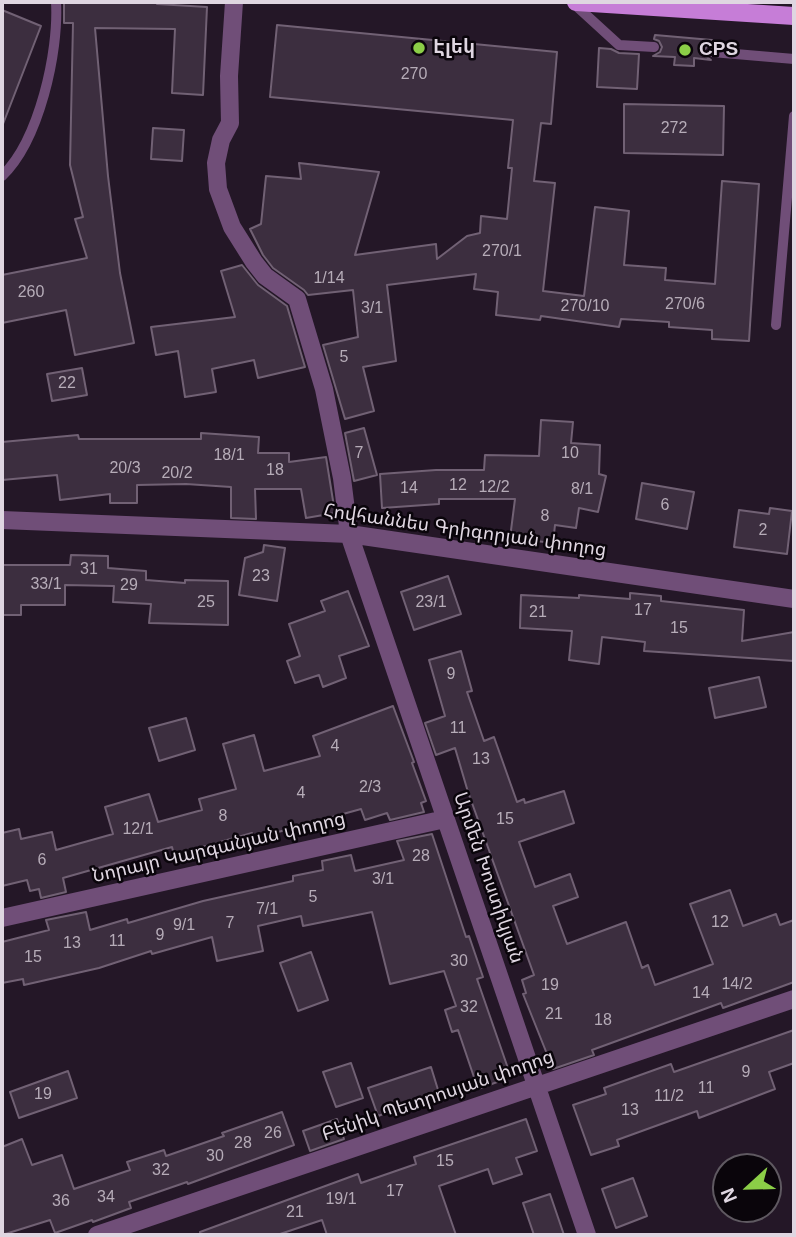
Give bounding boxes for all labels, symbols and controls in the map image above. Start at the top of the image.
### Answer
place label: Էլեկ [433,37,475,59]
place label: CPS [699,39,738,61]
marker: Էլեկ [411,40,427,56]
marker: CPS [677,42,693,58]
house number: 270 [401,65,427,85]
house number: 272 [661,119,687,139]
house number: 270/1 [482,242,522,262]
house number: 1/14 [313,269,345,289]
house number: 260 [18,283,44,303]
house number: 270/6 [665,295,705,315]
house number: 270/10 [561,297,609,317]
house number: 3/1 [361,299,383,319]
house number: 5 [340,348,348,368]
house number: 22 [58,374,76,394]
house number: 7 [355,444,363,464]
house number: 10 [561,444,579,464]
house number: 18/1 [213,446,245,466]
house number: 20/3 [109,459,141,479]
house number: 18 [266,461,284,481]
house number: 20/2 [161,464,193,484]
house number: 12 [449,476,467,496]
house number: 12/2 [478,478,510,498]
house number: 14 [400,479,418,499]
house number: 8/1 [571,480,593,500]
house number: 6 [661,496,669,516]
street label: Հովհաննես Գրիգորյան փողոց [322,500,608,562]
house number: 8 [541,507,549,527]
house number: 2 [759,521,767,541]
house number: 31 [80,560,98,580]
house number: 23 [252,567,270,587]
house number: 33/1 [30,575,62,595]
house number: 29 [120,576,138,596]
house number: 25 [197,593,215,613]
house number: 23/1 [415,593,447,613]
house number: 17 [634,601,652,621]
house number: 21 [529,603,547,623]
house number: 15 [670,619,688,639]
house number: 9 [447,665,455,685]
house number: 11 [450,719,466,739]
house number: 4 [331,737,339,757]
house number: 13 [472,750,490,770]
house number: 2/3 [359,778,381,798]
house number: 4 [297,784,305,804]
street label: Արմեն Խոստիկյան [448,789,528,967]
house number: 8 [219,807,227,827]
street label: Նորայր Կարգանյան փողոց [90,808,348,888]
house number: 15 [496,810,514,830]
house number: 12/1 [122,820,154,840]
house number: 28 [412,847,430,867]
house number: 6 [38,851,46,871]
house number: 3/1 [372,870,394,890]
house number: 5 [309,888,317,908]
house number: 7/1 [256,900,278,920]
house number: 12 [711,913,729,933]
house number: 7 [226,914,234,934]
house number: 9/1 [173,916,195,936]
house number: 9 [156,926,164,946]
house number: 11 [109,932,125,952]
house number: 13 [63,934,81,954]
house number: 15 [24,948,42,968]
house number: 30 [450,952,468,972]
house number: 14/2 [721,975,753,995]
house number: 19 [541,976,559,996]
house number: 14 [692,984,710,1004]
house number: 32 [460,998,478,1018]
house number: 21 [545,1005,563,1025]
house number: 18 [594,1011,612,1031]
street label: Բենիկ Պետրոսյան փողոց [319,1046,557,1146]
house number: 9 [742,1063,750,1083]
house number: 11 [698,1079,714,1099]
house number: 19 [34,1085,52,1105]
house number: 11/2 [654,1087,684,1107]
house number: 13 [621,1101,639,1121]
house number: 26 [264,1124,282,1144]
house number: 28 [234,1134,252,1154]
house number: 30 [206,1147,224,1167]
house number: 15 [436,1152,454,1172]
north arrow [712,1153,782,1223]
house number: 32 [152,1161,170,1181]
house number: 17 [386,1182,404,1202]
text: N [717,1185,741,1206]
house number: 34 [97,1188,115,1208]
house number: 19/1 [325,1190,357,1210]
house number: 36 [52,1192,70,1212]
house number: 21 [286,1203,304,1223]

